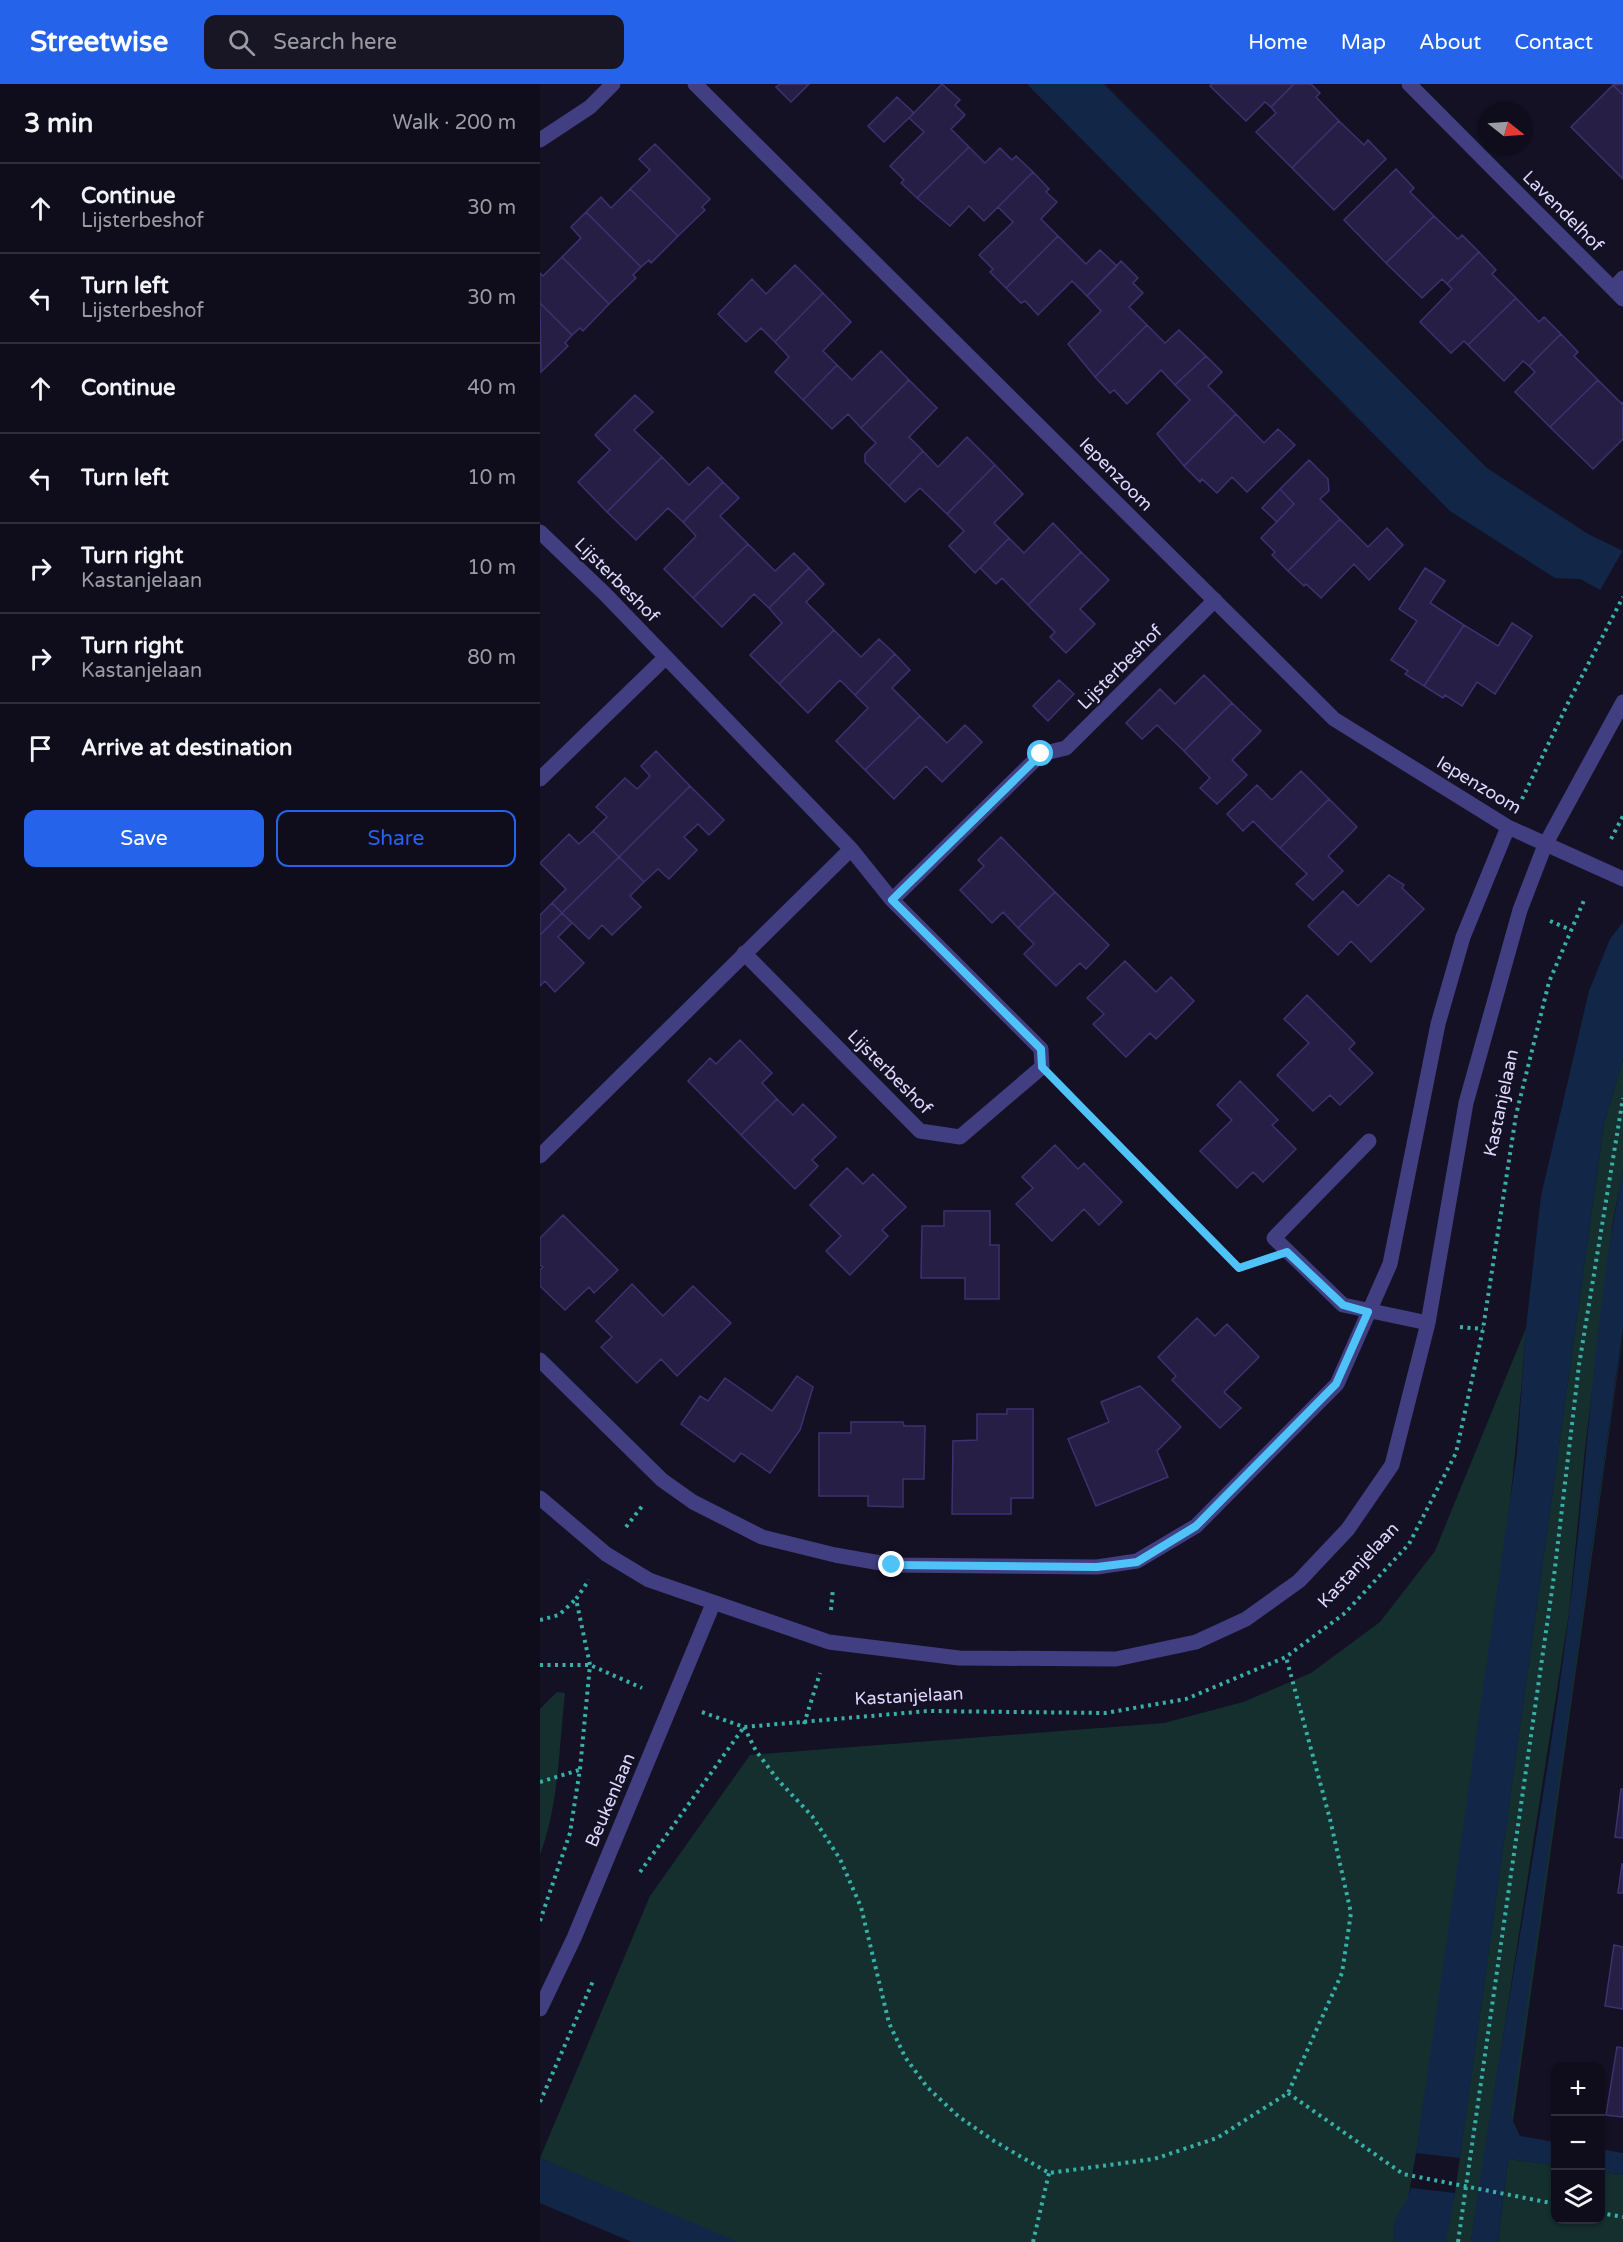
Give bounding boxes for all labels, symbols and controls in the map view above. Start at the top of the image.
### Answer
search box [204,15,624,69]
text: Streetwise [30,25,168,59]
icon: search [225,26,258,59]
text: Search here [273,29,397,55]
text: Home [1248,30,1308,55]
text: Map [1341,30,1386,55]
text: About [1419,30,1481,55]
text: Contact [1514,30,1593,55]
north arrow [1479,102,1533,156]
text: 3 min [24,108,93,139]
text: Walk · 200 m [393,111,516,135]
street label: Lavendelhof [1518,166,1608,256]
text: Continue [81,183,176,209]
icon: ahead [24,192,57,225]
text: 30 m [467,196,516,220]
text: Lijsterbeshof [81,209,204,233]
text: Turn left [81,273,169,299]
icon: left [24,282,57,315]
text: 30 m [467,286,516,310]
text: Lijsterbeshof [81,299,204,323]
icon: ahead [24,372,57,405]
text: Continue [81,375,176,401]
text: 40 m [467,376,516,400]
street label: Iepenzoom [1075,433,1157,515]
icon: left [24,462,57,495]
text: Turn left [81,465,169,491]
text: 10 m [467,466,516,490]
street label: Lijsterbeshof [570,533,664,627]
text: Turn right [81,543,183,569]
icon: right [24,552,57,585]
text: 10 m [467,556,516,580]
text: Kastanjelaan [81,569,202,593]
street label: Lijsterbeshof [1073,620,1167,714]
text: Turn right [81,633,183,659]
icon: right [24,642,57,675]
text: 80 m [467,646,516,670]
text: Kastanjelaan [81,659,202,683]
icon: arrive [24,732,57,765]
text: Arrive at destination [81,735,292,761]
route start [1027,740,1053,766]
street label: Iepenzoom [1433,751,1525,819]
button: Save [24,810,264,867]
button: Share [276,810,516,867]
street label: Lijsterbeshof [843,1025,937,1119]
street label: Kastanjelaan [1479,1047,1523,1159]
street label: Kastanjelaan [1313,1518,1403,1612]
route end [878,1551,904,1577]
street label: Kastanjelaan [854,1682,964,1710]
street label: Beukenlaan [580,1750,640,1850]
map controls [1551,2062,1605,2224]
button: + [1551,2062,1605,2116]
button: − [1551,2116,1605,2170]
button: layers [1551,2170,1605,2224]

